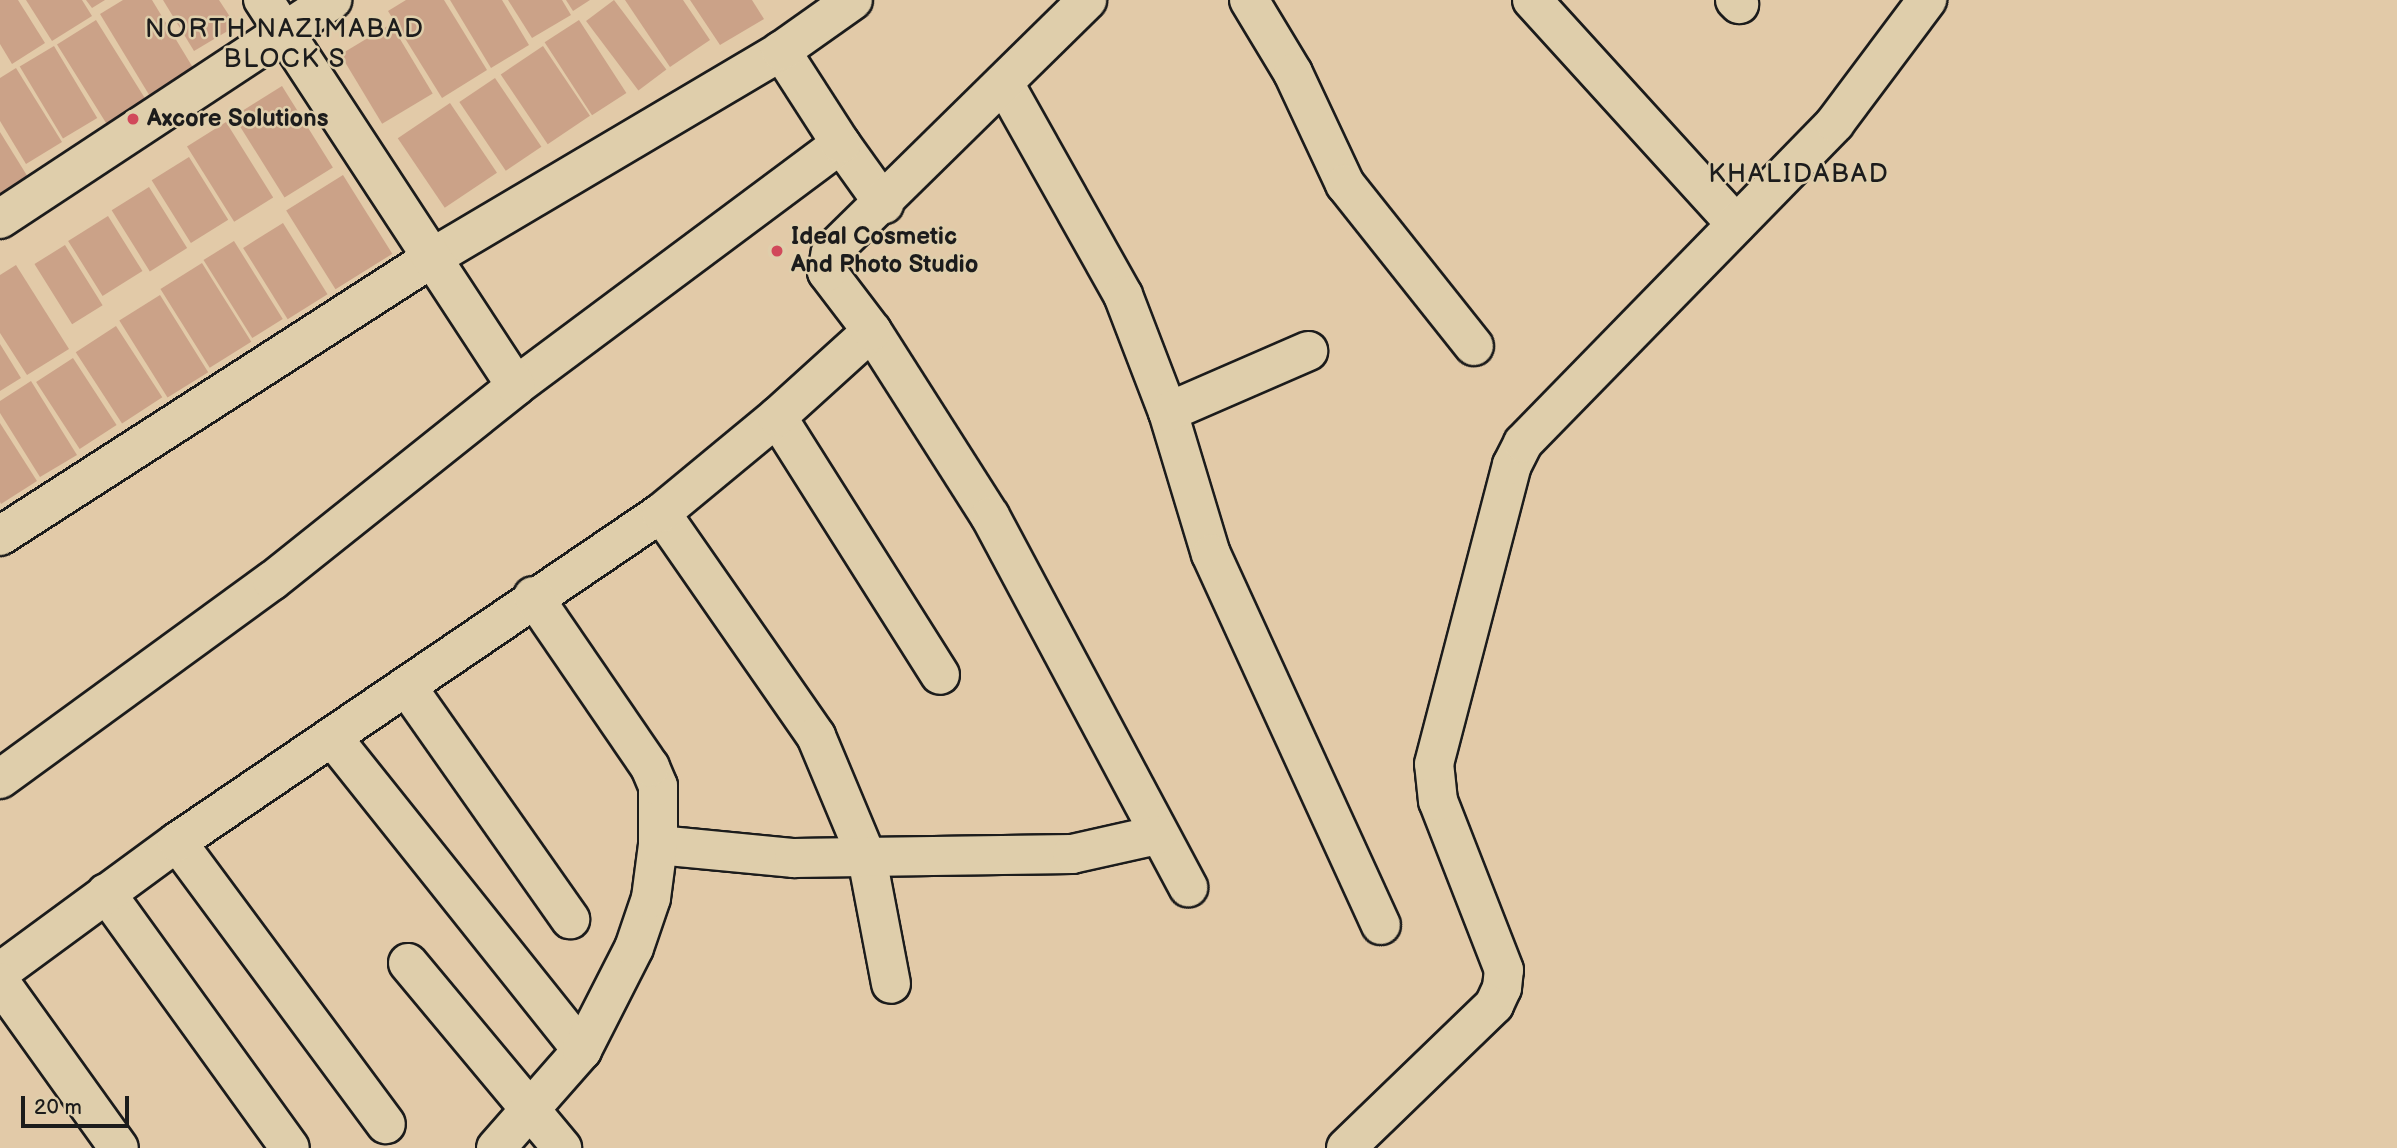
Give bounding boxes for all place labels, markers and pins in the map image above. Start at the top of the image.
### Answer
place label: Axcore Solutions [147,105,328,133]
marker: Axcore Solutions [125,111,141,127]
place label: Ideal Cosmetic And Photo Studio [791,223,978,279]
marker: Ideal Cosmetic And Photo Studio [769,243,785,259]

